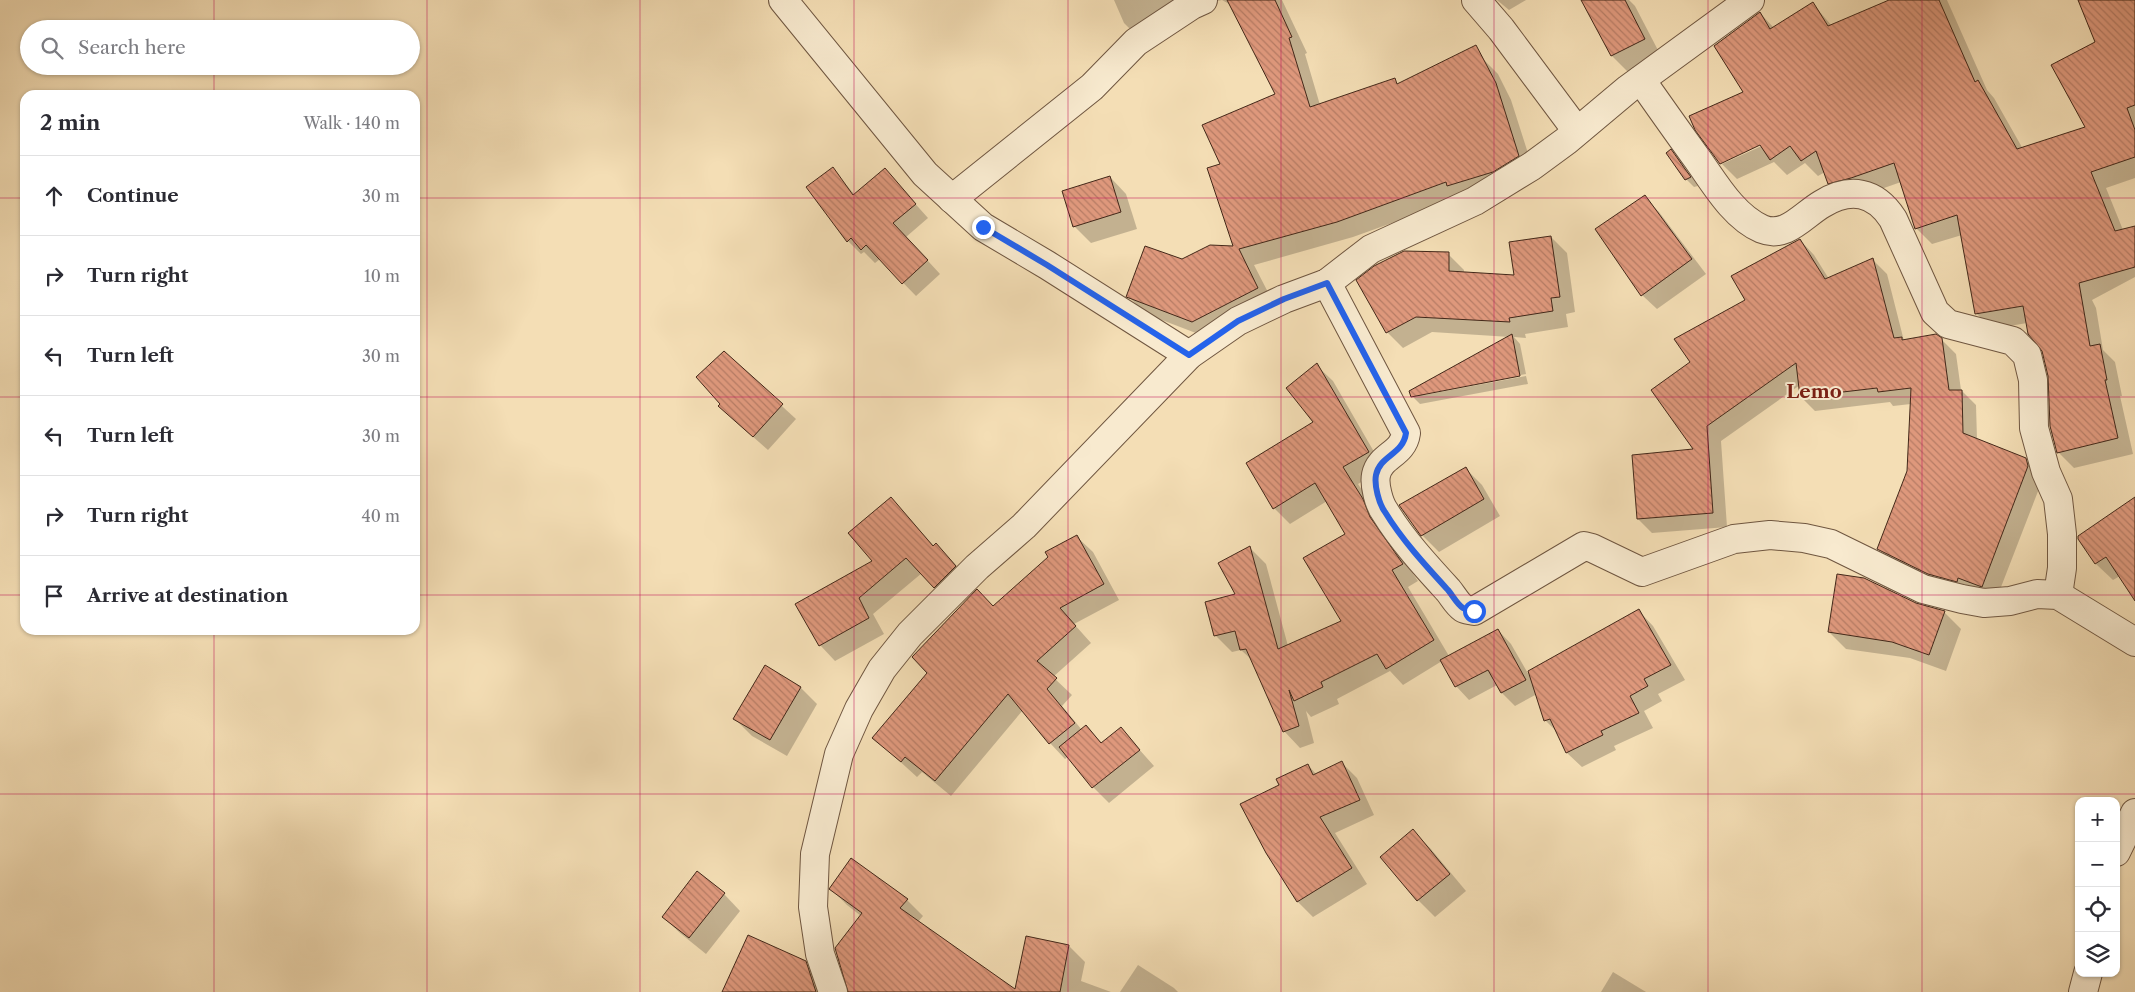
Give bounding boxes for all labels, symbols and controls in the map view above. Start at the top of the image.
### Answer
search box [20,20,420,75]
icon: search [38,34,66,62]
text: Search here [78,36,186,59]
text: 2 min [40,110,100,135]
text: Walk · 140 m [303,113,400,133]
icon: ahead [40,182,68,210]
text: Continue [87,184,179,207]
text: 30 m [362,186,400,206]
route end [972,216,995,239]
icon: right [40,262,68,290]
text: Turn right [87,264,188,287]
text: 10 m [364,266,400,286]
icon: left [40,342,68,370]
text: Turn left [87,344,174,367]
text: 30 m [362,346,400,366]
district label: Lemo [1786,380,1842,403]
icon: left [40,422,68,450]
text: Turn left [87,424,174,447]
text: 30 m [362,426,400,446]
icon: right [40,502,68,530]
text: Turn right [87,504,188,527]
text: 40 m [361,506,400,526]
icon: arrive [40,582,68,610]
text: Arrive at destination [87,584,288,607]
route start [1463,600,1486,623]
map controls [2075,797,2120,977]
button: + [2075,797,2120,842]
button: − [2075,842,2120,887]
button: locate [2075,887,2120,932]
button: layers [2075,932,2120,977]

